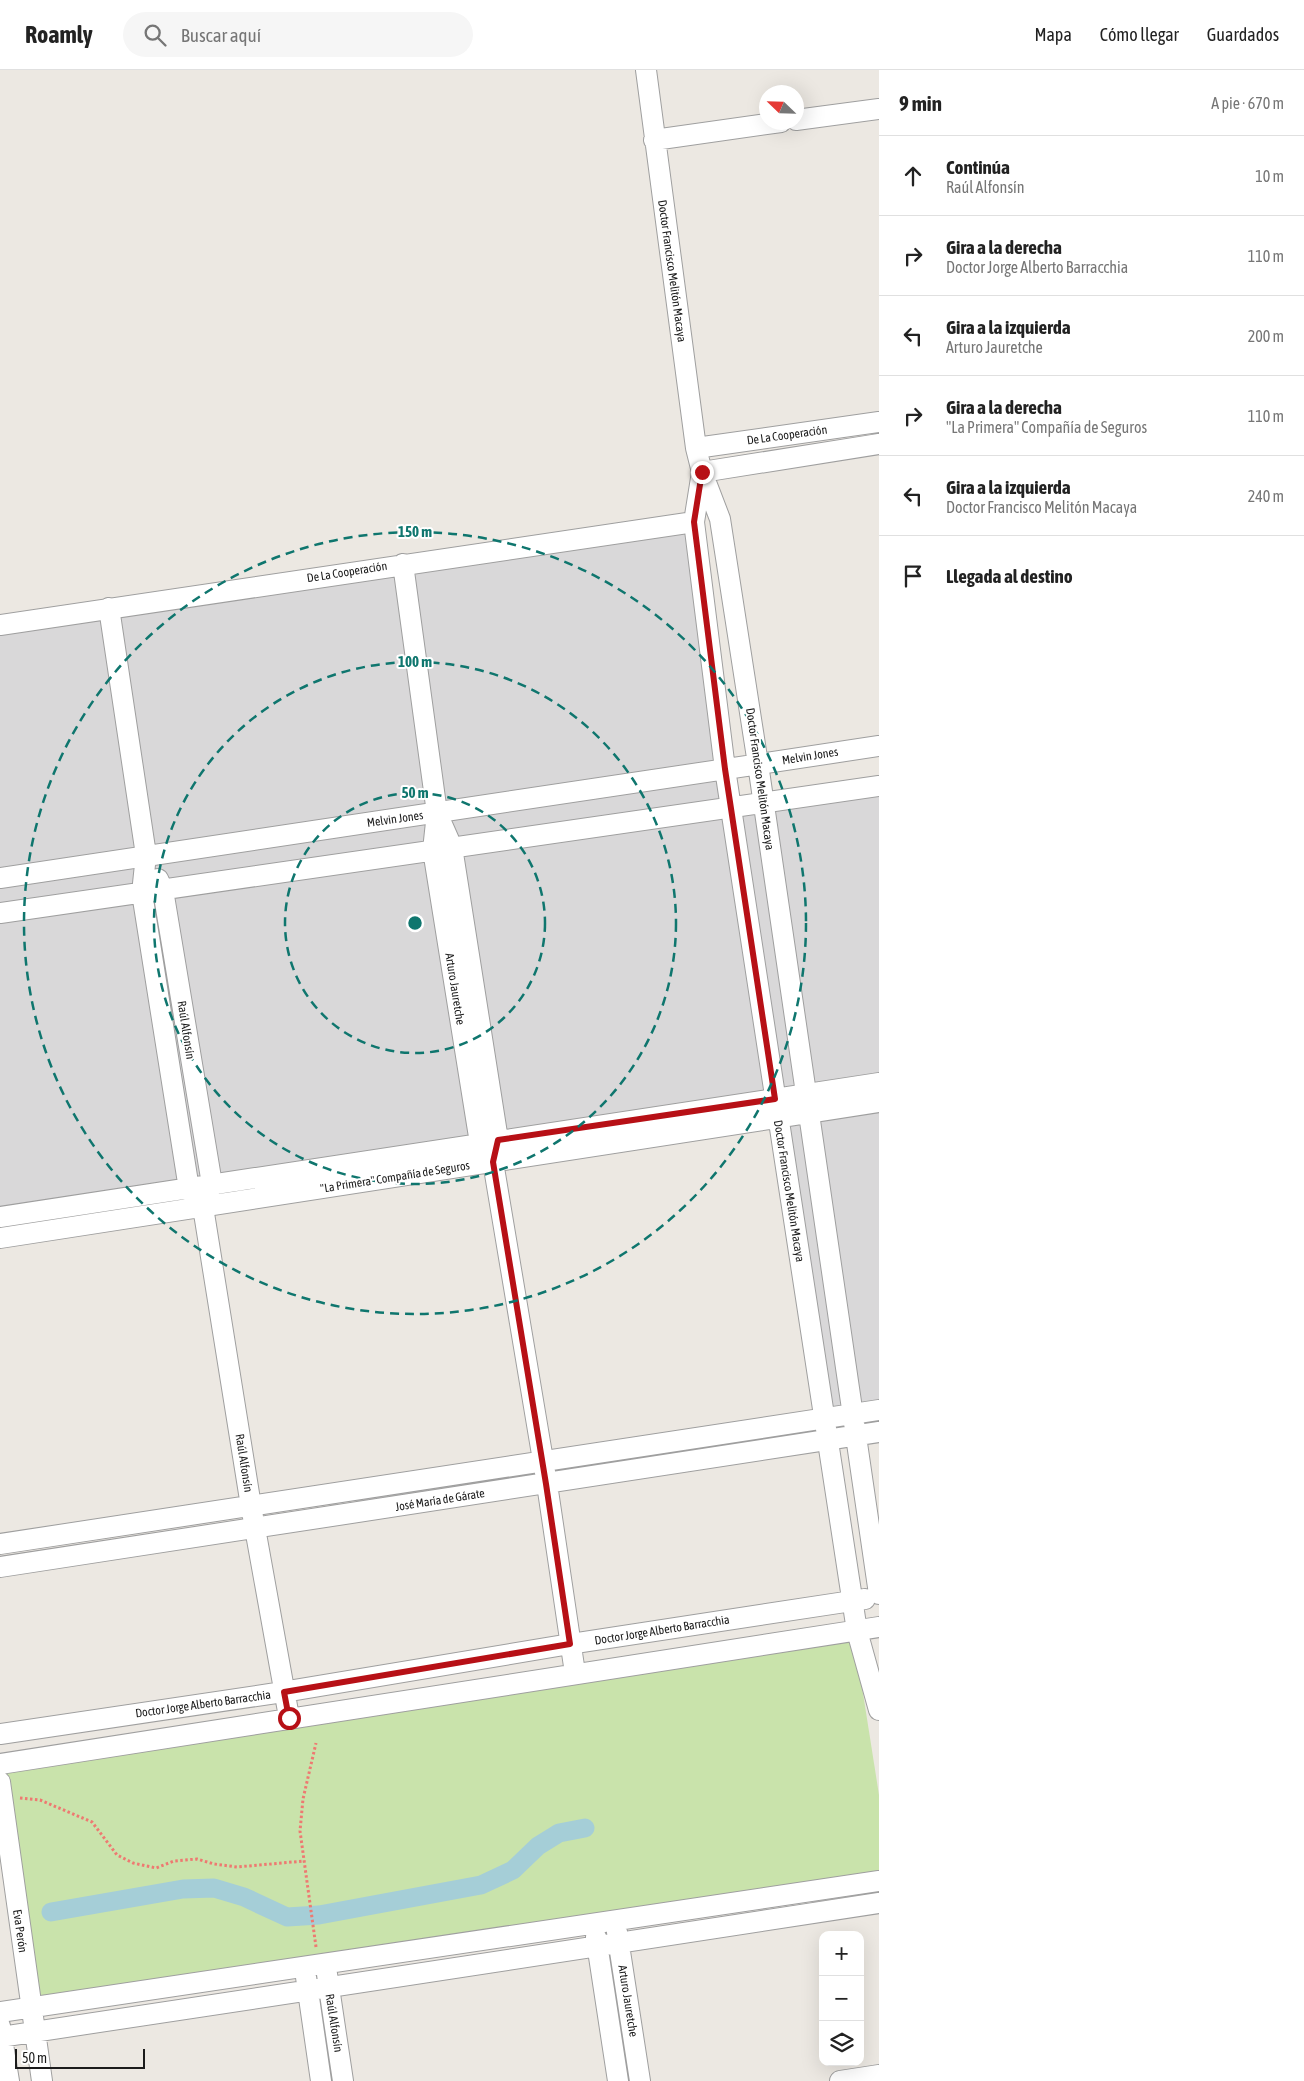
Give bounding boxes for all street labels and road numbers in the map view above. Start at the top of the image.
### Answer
street label: Doctor Francisco Melitón Macaya [655,199,689,343]
street label: De La Cooperación [746,422,828,448]
street label: De La Cooperación [306,559,388,585]
street label: Doctor Francisco Melitón Macaya [743,707,777,851]
street label: Melvin Jones [781,745,839,767]
street label: Melvin Jones [366,808,424,830]
street label: Arturo Jauretche [442,952,468,1026]
street label: Raúl Alfonsín [174,1000,198,1060]
street label: Doctor Francisco Melitón Macaya [771,1119,807,1263]
street label: "La Primera" Compañía de Seguros [319,1158,471,1196]
street label: Raúl Alfonsín [232,1433,256,1493]
street label: José María de Gárate [394,1486,486,1514]
street label: Doctor Jorge Alberto Barracchia [593,1612,731,1648]
street label: Doctor Jorge Alberto Barracchia [134,1688,272,1720]
street label: Eva Perón [10,1909,30,1953]
street label: Arturo Jauretche [615,1964,641,2038]
street label: Raúl Alfonsín [322,1993,346,2053]

